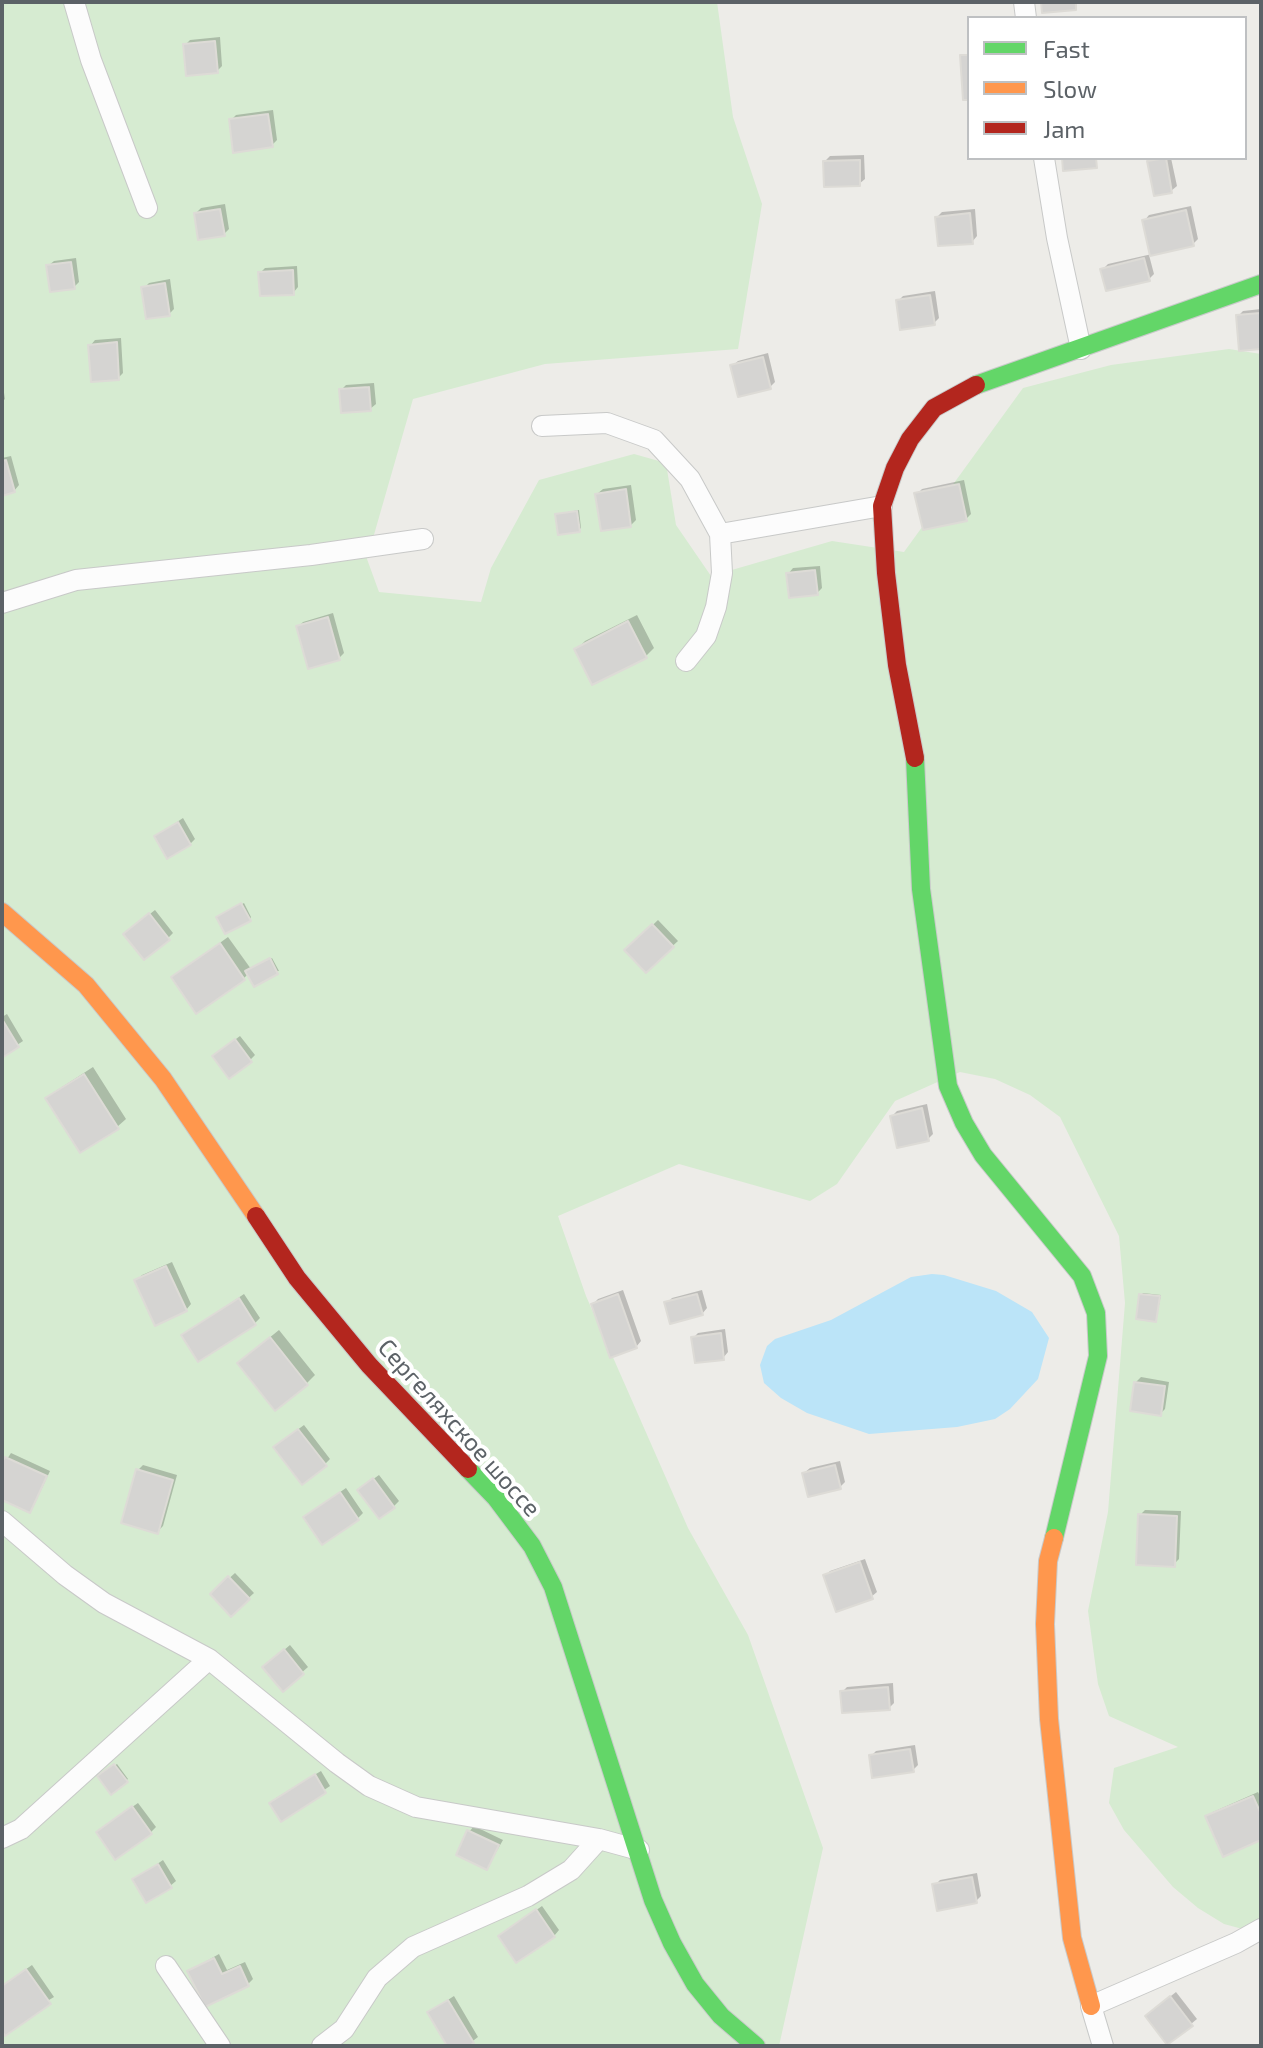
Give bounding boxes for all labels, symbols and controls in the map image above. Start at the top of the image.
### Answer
legend [967,16,1247,160]
text: Fast [1043,34,1090,63]
text: Slow [1043,74,1097,103]
text: Jam [1043,114,1085,143]
street label: Сергеляхское шоссе [372,1333,546,1523]

